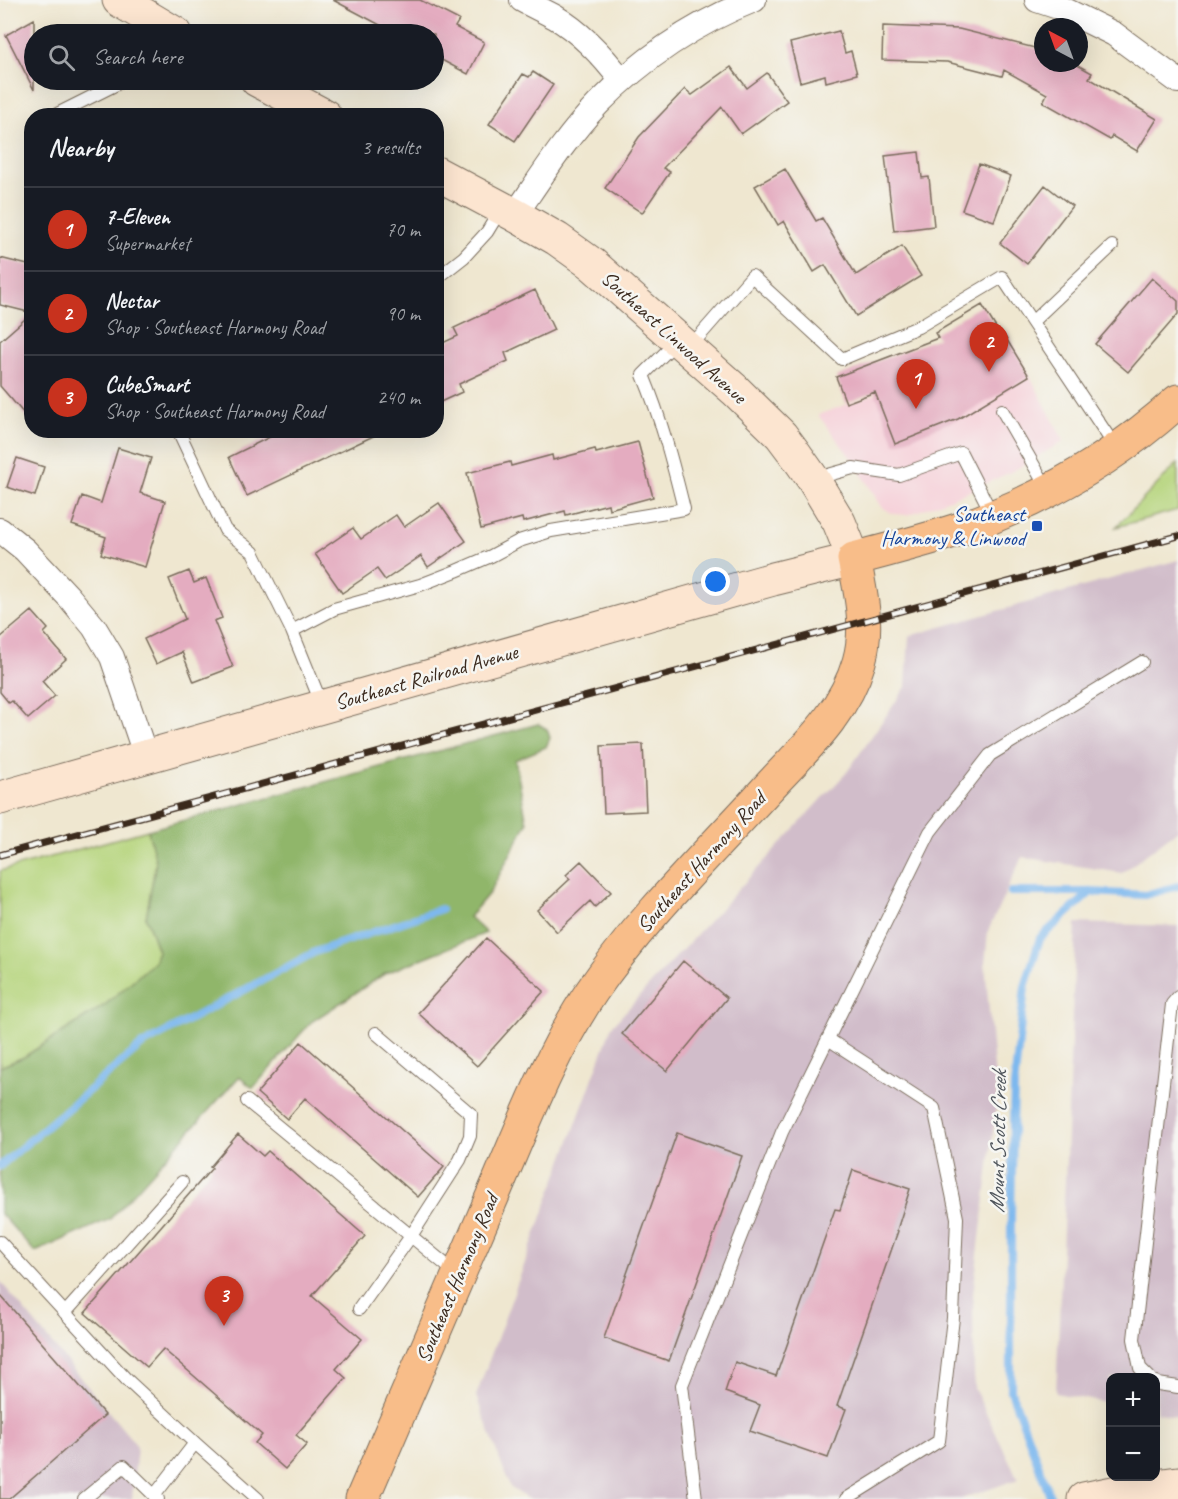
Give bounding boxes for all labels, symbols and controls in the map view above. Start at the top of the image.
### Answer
north arrow [1034,18,1088,72]
search box [24,24,444,90]
icon: search [45,41,78,74]
text: Search here [93,43,183,71]
text: Nearby [48,131,113,164]
text: 3 results [361,135,420,160]
text: 7-Eleven [105,203,170,231]
text: 1 [63,217,72,242]
text: 70 m [386,217,420,242]
text: Supermarket [105,231,190,256]
street label: Southeast Linwood Avenue [596,265,754,411]
text: Nectar [105,287,158,315]
text: 2 [63,301,72,326]
text: 90 m [386,301,420,326]
text: Shop · Southeast Harmony Road [105,315,325,340]
pin: 2 [970,322,1008,372]
pin: 1 [896,360,936,409]
text: CubeSmart [105,371,189,399]
text: 3 [63,385,72,410]
text: 240 m [377,385,420,410]
text: Shop · Southeast Harmony Road [105,399,325,424]
place label: Southeast Harmony & Linwood [881,501,1028,551]
marker: Southeast Harmony & Linwood [1030,519,1044,533]
your location [701,567,730,596]
street label: Southeast Railroad Avenue [332,638,522,716]
street label: Southeast Harmony Road [631,784,773,938]
water label: Mount Scott Creek [983,1067,1013,1213]
street label: Southeast Harmony Road [410,1187,505,1366]
pin: 3 [204,1276,244,1326]
map controls [1106,1373,1160,1481]
button: + [1106,1373,1160,1427]
button: − [1106,1427,1160,1481]

